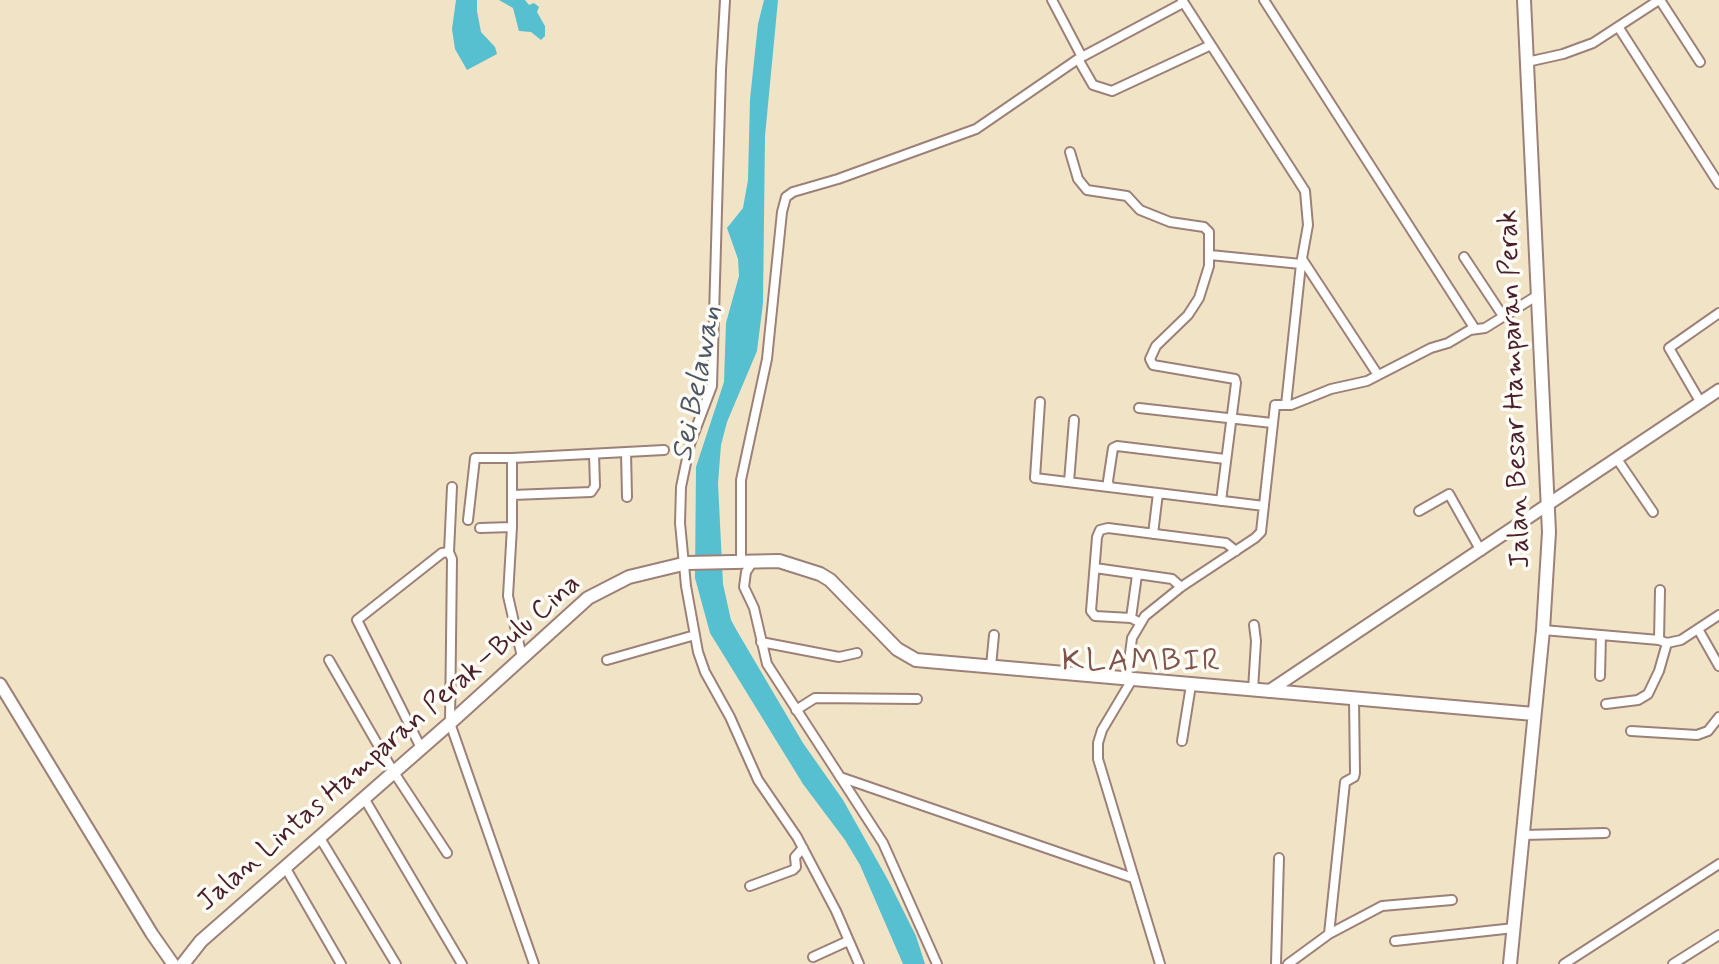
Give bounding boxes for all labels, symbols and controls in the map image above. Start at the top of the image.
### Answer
street label: Jalan Besar Hamparan Perak [1493,209,1539,569]
water label: Sei Belawan [666,303,732,465]
street label: Jalan Lintas Hamparan Perak–Bulu Cina [191,568,589,920]
district label: KLAMBIR [1064,644,1220,682]

